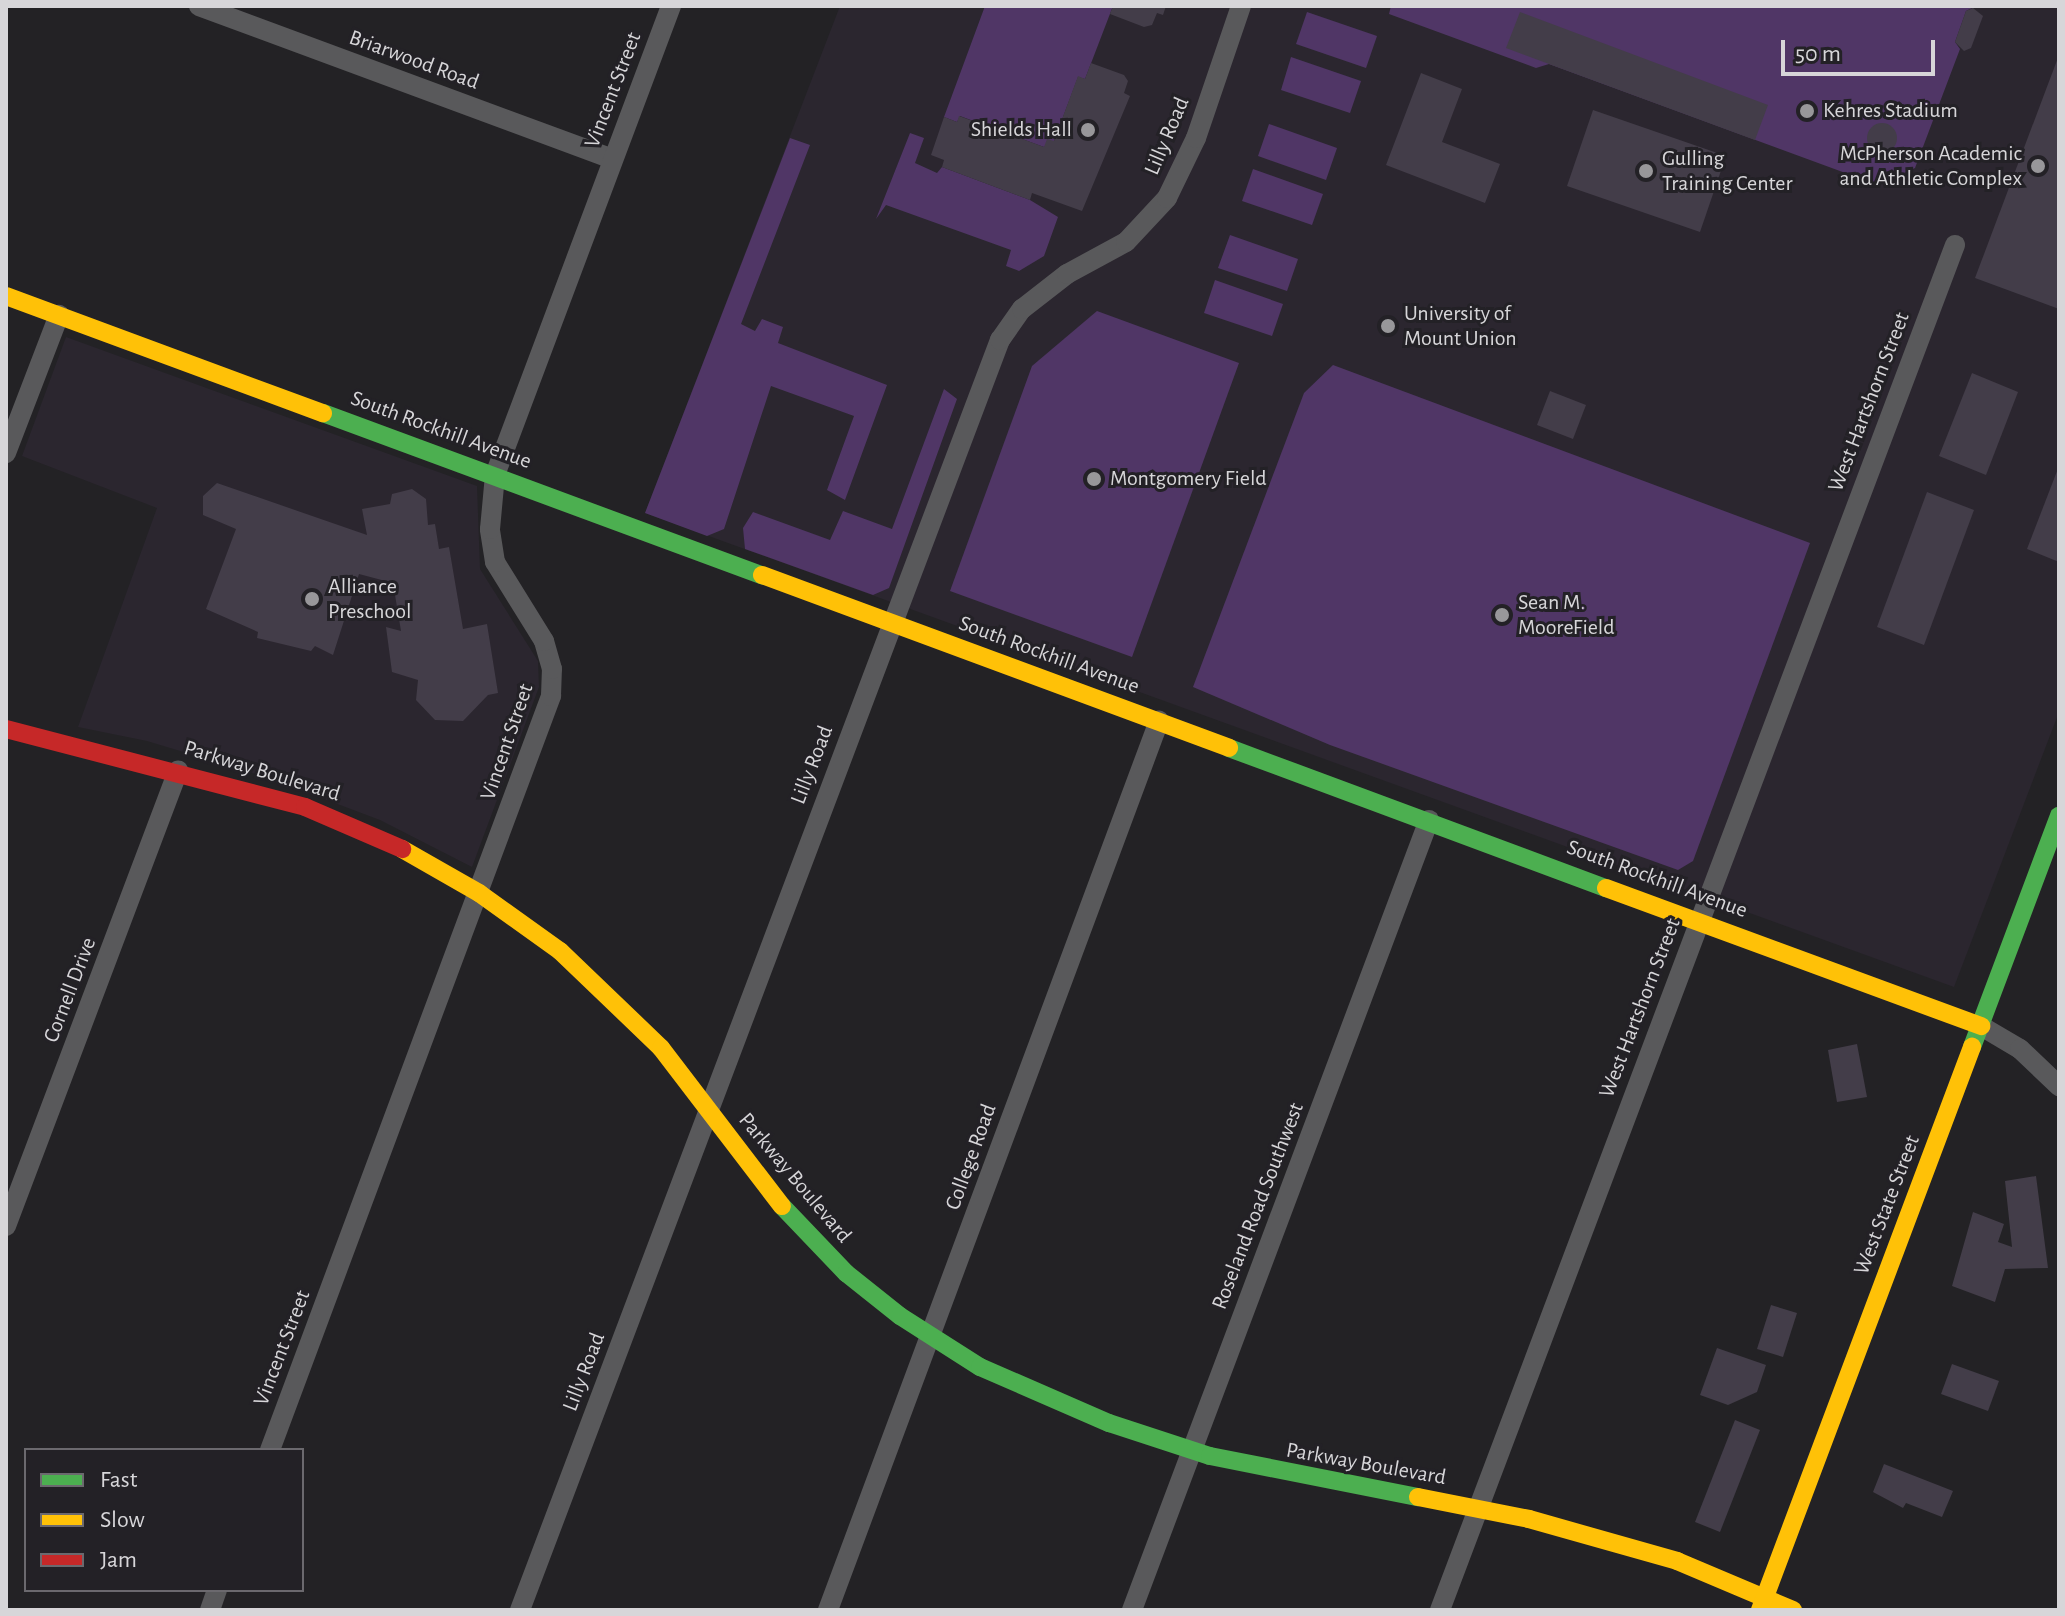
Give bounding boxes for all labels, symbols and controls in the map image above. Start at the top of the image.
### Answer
street label: Briarwood Road [345,24,483,96]
scale bar [1785,24,1939,74]
street label: Vincent Street [579,29,647,151]
text: 50 m [1795,42,1841,66]
street label: Lilly Road [1139,93,1195,179]
place label: Kehres Stadium [1823,98,1958,124]
marker: Kehres Stadium [1798,102,1816,120]
place label: Shields Hall [971,117,1072,143]
marker: Shields Hall [1079,121,1097,139]
place label: McPherson Academic and Athletic Complex [1839,140,2022,192]
place label: Gulling Training Center [1662,145,1793,196]
marker: McPherson Academic and Athletic Complex [2029,157,2047,175]
marker: Gulling Training Center [1637,162,1655,180]
place label: University of Mount Union [1404,300,1517,352]
street label: West Hartshorn Street [1823,308,1915,496]
marker: University of Mount Union [1379,317,1397,335]
street label: South Rockhill Avenue [347,385,535,475]
place label: Montgomery Field [1110,466,1267,492]
marker: Montgomery Field [1085,470,1103,488]
place label: Alliance Preschool [328,573,411,624]
place label: Sean M. MooreField [1518,589,1615,640]
marker: Alliance Preschool [303,590,321,608]
marker: Sean M. MooreField [1493,606,1511,624]
street label: South Rockhill Avenue [955,610,1143,700]
street label: Vincent Street [475,680,539,804]
street label: Lilly Road [785,722,839,808]
street label: Parkway Boulevard [181,735,343,807]
street label: South Rockhill Avenue [1563,834,1751,924]
street label: West Hartshorn Street [1594,914,1686,1102]
street label: Cornell Drive [38,934,102,1046]
street label: Roseland Road Southwest [1206,1099,1310,1313]
street label: College Road [940,1100,1002,1214]
street label: Parkway Boulevard [733,1107,857,1249]
street label: West State Street [1848,1131,1926,1279]
street label: Vincent Street [248,1287,316,1409]
street label: Lilly Road [557,1329,611,1415]
street label: Parkway Boulevard [1284,1437,1448,1491]
legend [24,1448,304,1592]
text: Fast [100,1468,137,1492]
text: Slow [100,1508,145,1532]
text: Jam [100,1548,137,1572]

